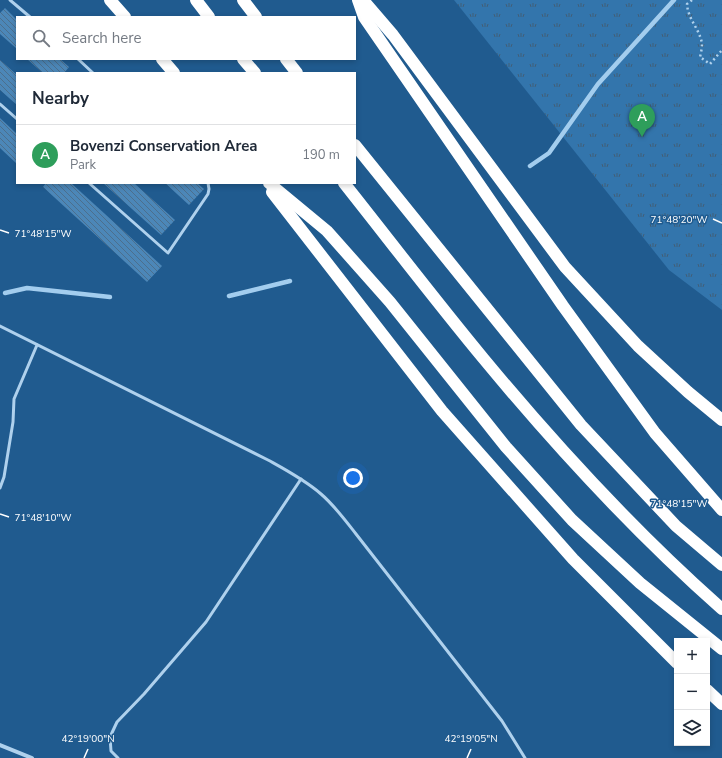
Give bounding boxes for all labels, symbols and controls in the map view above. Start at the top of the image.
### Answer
search box [16,16,356,60]
icon: search [30,27,52,49]
text: Search here [62,28,142,48]
text: Nearby [32,87,89,110]
pin: A [629,104,655,137]
text: Bovenzi Conservation Area [70,136,258,156]
text: A [40,146,50,164]
text: 190 m [302,146,340,164]
text: Park [70,156,96,174]
text: 71°48'20"W [651,213,707,227]
text: 71°48'15"W [15,227,71,241]
your location [343,468,363,488]
text: 71°48'15"W [651,497,707,511]
text: 71°48'10"W [15,511,71,525]
map controls [674,638,710,746]
button: + [674,638,710,674]
button: − [674,674,710,710]
button: layers [674,710,710,746]
text: 42°19'00"N [61,732,115,746]
text: 42°19'05"N [444,732,498,746]

